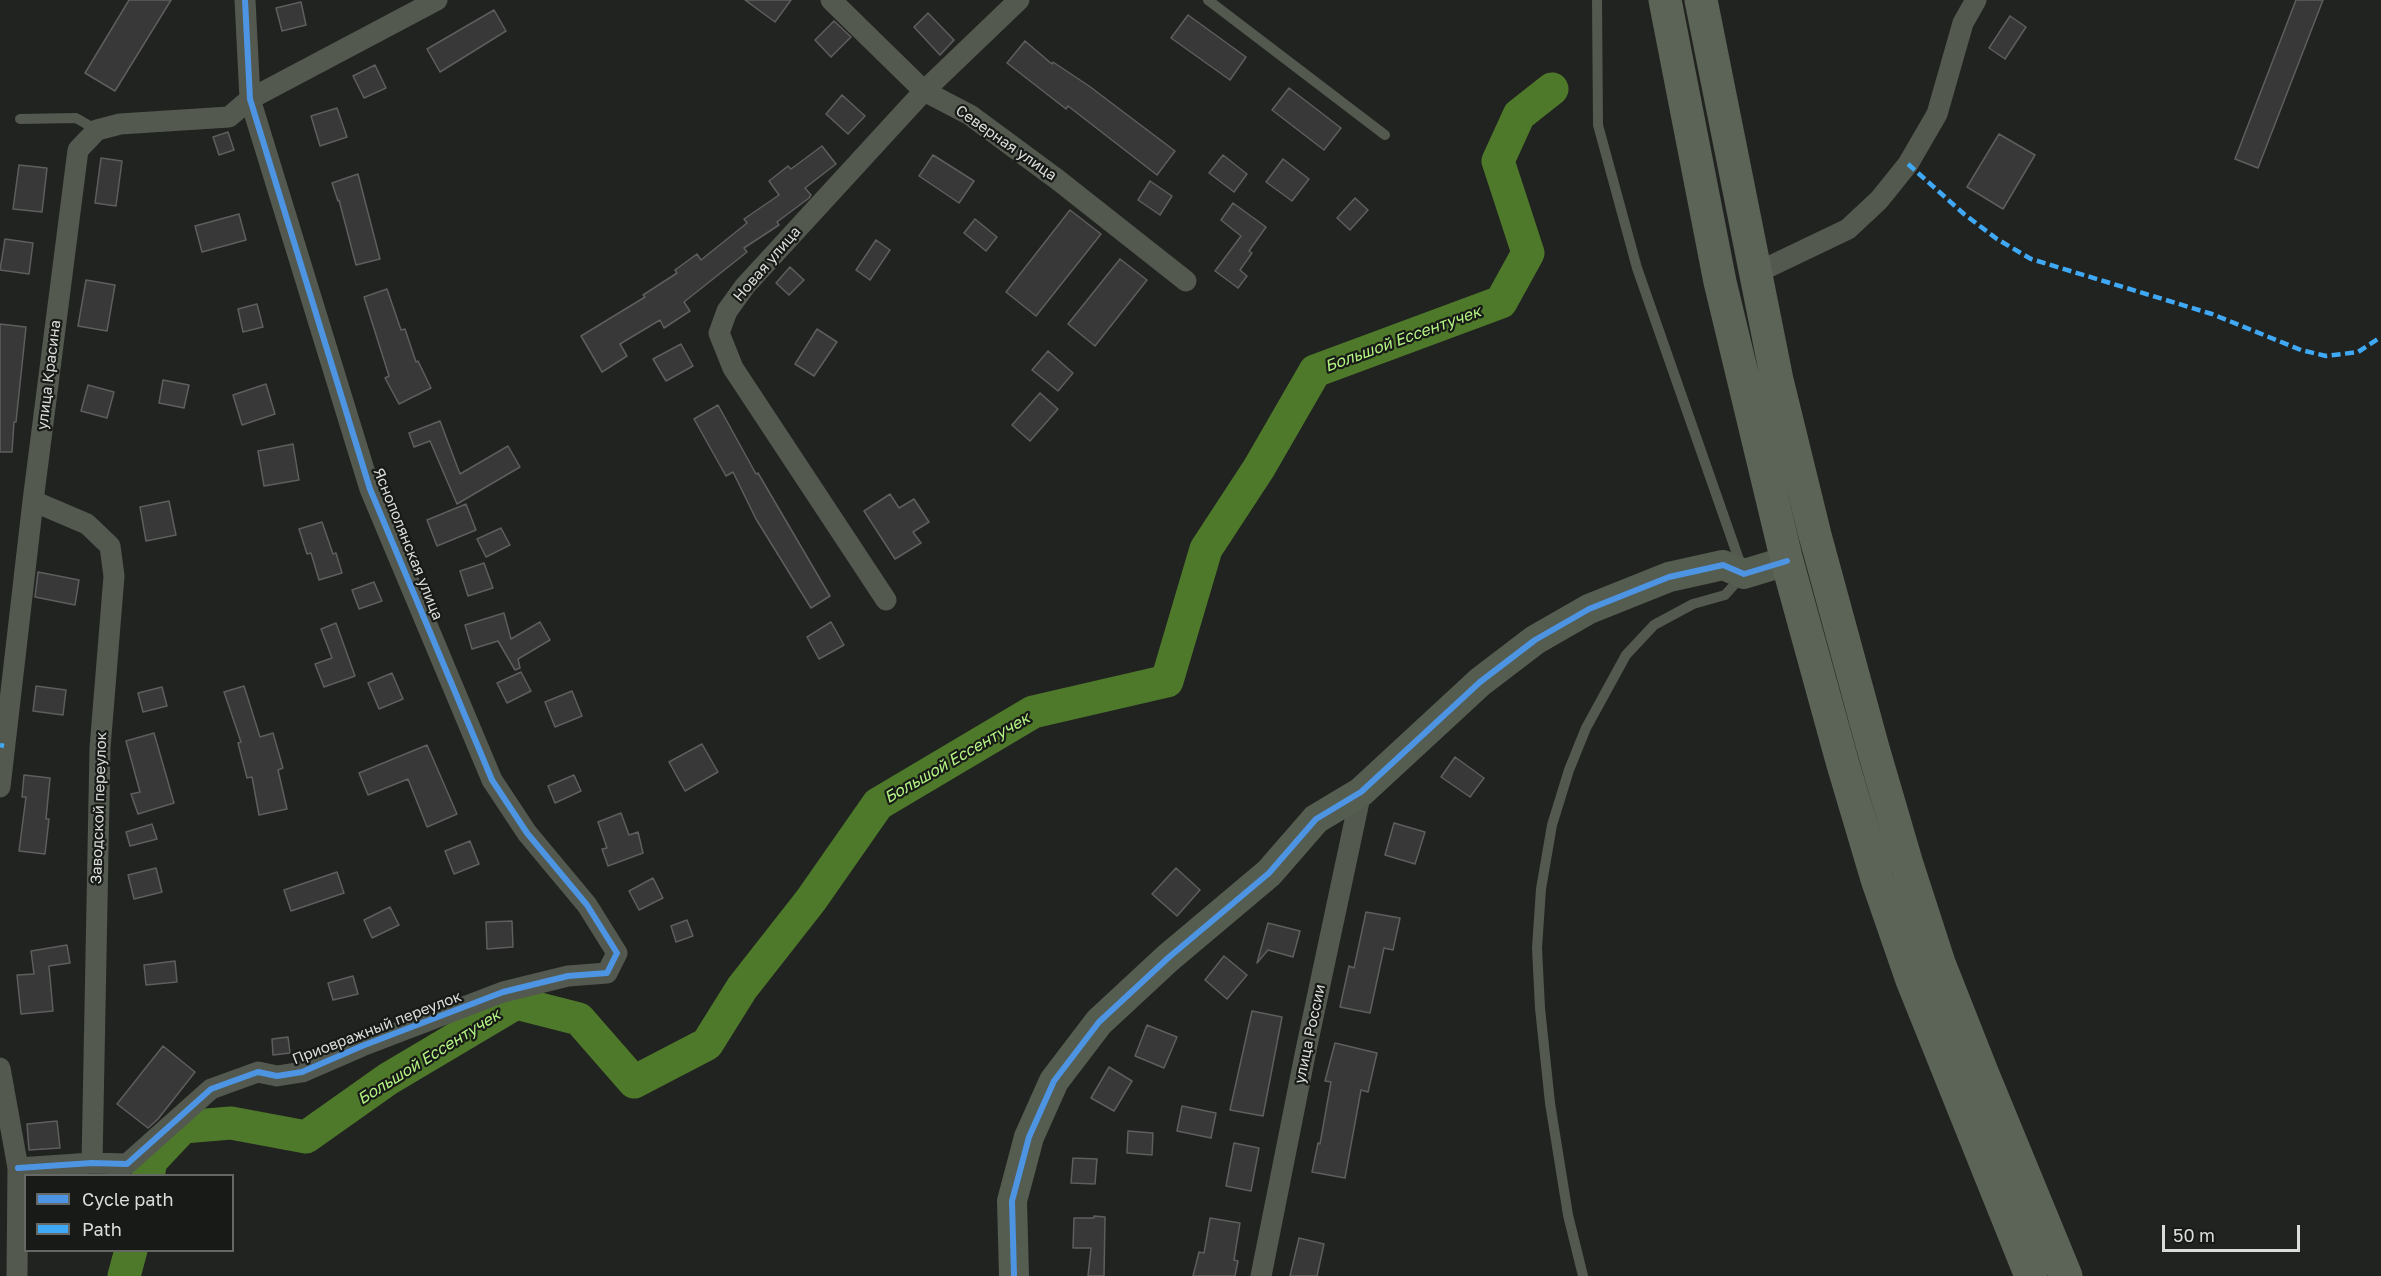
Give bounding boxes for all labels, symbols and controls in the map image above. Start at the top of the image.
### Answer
street label: Северная улица [952,101,1060,185]
street label: Новая улица [730,223,804,305]
water label: Большой Ессентучек [1322,302,1484,376]
street label: улица Красина [33,319,65,431]
street label: Яснополянская улица [369,465,447,623]
water label: Большой Ессентучек [881,708,1033,808]
street label: Заводской переулок [87,731,111,885]
street label: улица России [1291,983,1329,1085]
street label: Приовражный переулок [290,987,464,1069]
water label: Большой Ессентучек [354,1005,504,1109]
legend [24,1174,234,1252]
text: Cycle path [82,1188,174,1210]
scale bar [2165,1213,2303,1251]
text: Path [82,1218,122,1240]
text: 50 m [2173,1224,2215,1246]

